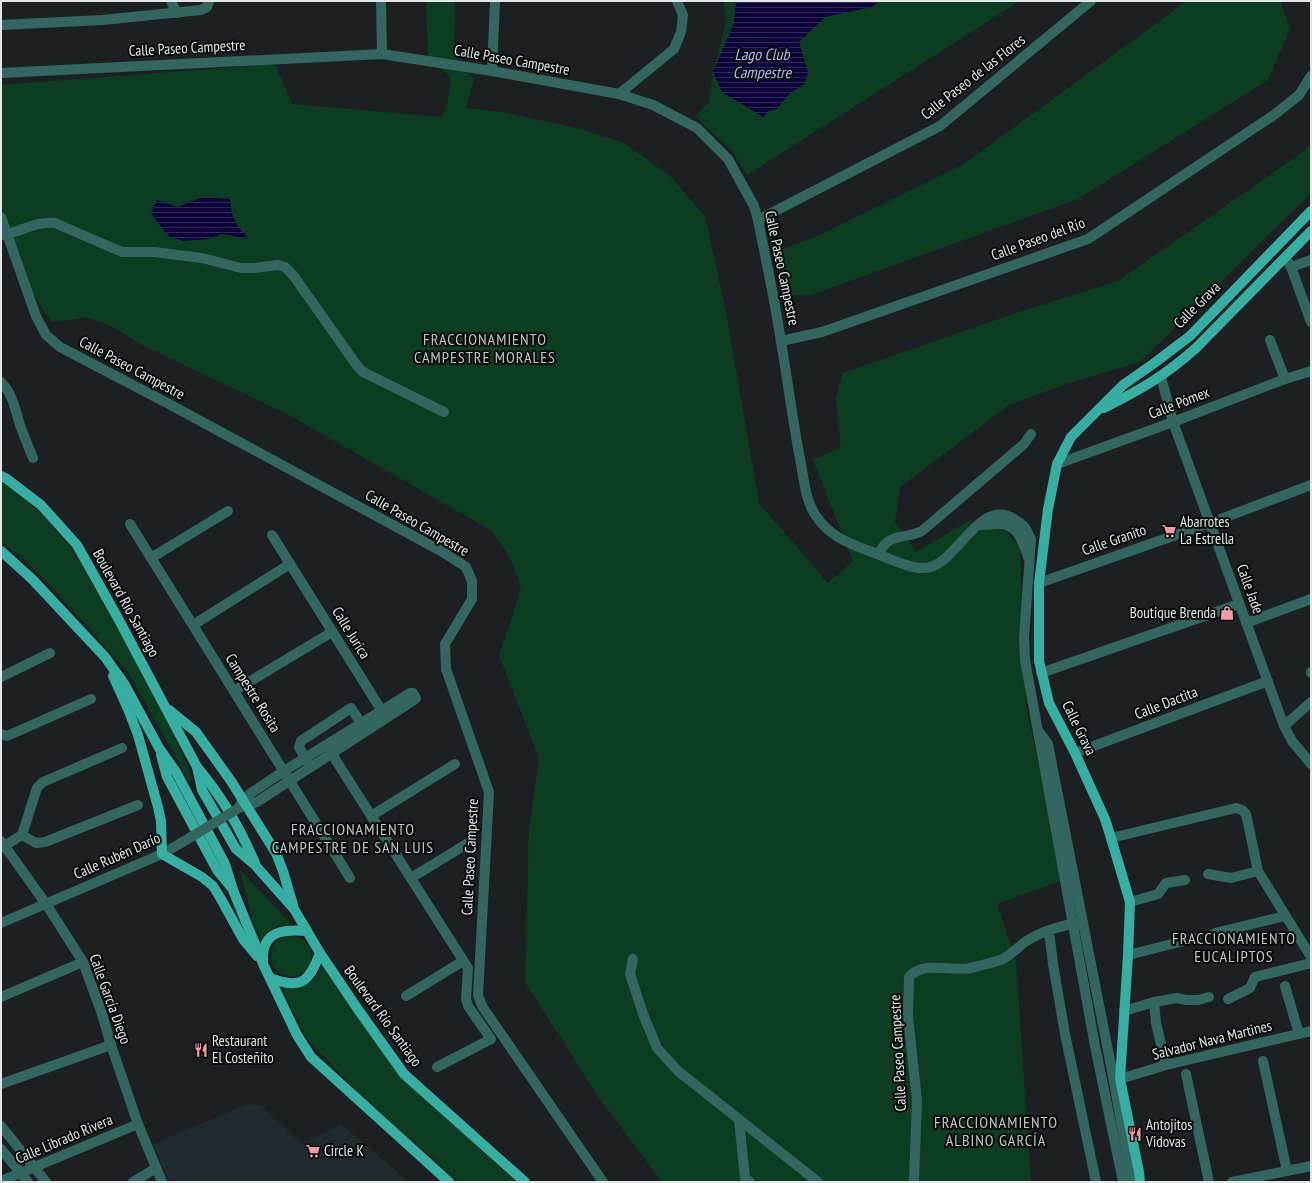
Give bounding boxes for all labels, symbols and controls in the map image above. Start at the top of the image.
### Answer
street label: Calle Paseo de las Flores [917,30,1029,123]
street label: Calle Paseo Campestre [128,35,246,60]
street label: Calle Paseo Campestre [453,40,571,79]
water label: Lago Club Campestre [733,44,793,82]
street label: Calle Paseo Campestre [761,209,804,327]
street label: Calle Paseo del Río [988,213,1087,264]
street label: Calle Grava [1169,277,1224,332]
district label: FRACCIONAMIENTO CAMPESTRE MORALES [414,329,556,367]
street label: Calle Paseo Campestre [76,332,188,403]
street label: Calle Pómex [1146,382,1212,423]
street label: Calle Paseo Campestre [362,485,473,560]
place label: Abarrotes La Estrella [1180,512,1234,548]
street label: Calle Granito [1079,520,1149,559]
supermarket icon: Abarrotes La Estrella [1161,523,1177,539]
street label: Boulevard Río Santiago [89,545,164,660]
street label: Calle Jade [1233,561,1268,616]
street label: Calle Jurica [328,603,375,662]
place label: Boutique Brenda [1130,603,1216,622]
shop icon: Boutique Brenda [1219,605,1235,621]
street label: Campestre Rosita [222,650,285,736]
street label: Calle Dactita [1132,682,1200,723]
street label: Calle Grava [1058,697,1101,758]
street label: Calle Paseo Campestre [457,798,482,916]
district label: FRACCIONAMIENTO CAMPESTRE DE SAN LUIS [272,819,434,857]
street label: Calle Rubén Darío [70,828,163,883]
district label: FRACCIONAMIENTO EUCALIPTOS [1172,928,1296,966]
street label: Calle García Diego [85,951,136,1046]
street label: Boulevard Río Santiago [340,961,427,1070]
street label: Calle Paseo Campestre [885,994,910,1112]
street label: Salvador Nava Martines [1150,1016,1274,1064]
place label: Restaurant El Costeñito [212,1031,274,1067]
restaurant icon: Restaurant El Costeñito [193,1042,209,1058]
street label: Calle Librado Rivera [12,1109,115,1168]
district label: FRACCIONAMIENTO ALBINO GARCÍA [934,1112,1058,1150]
place label: Antojitos Vidovas [1145,1115,1192,1151]
restaurant icon: Antojitos Vidovas [1127,1126,1143,1142]
place label: Circle K [324,1141,364,1160]
supermarket icon: Circle K [305,1143,321,1159]

